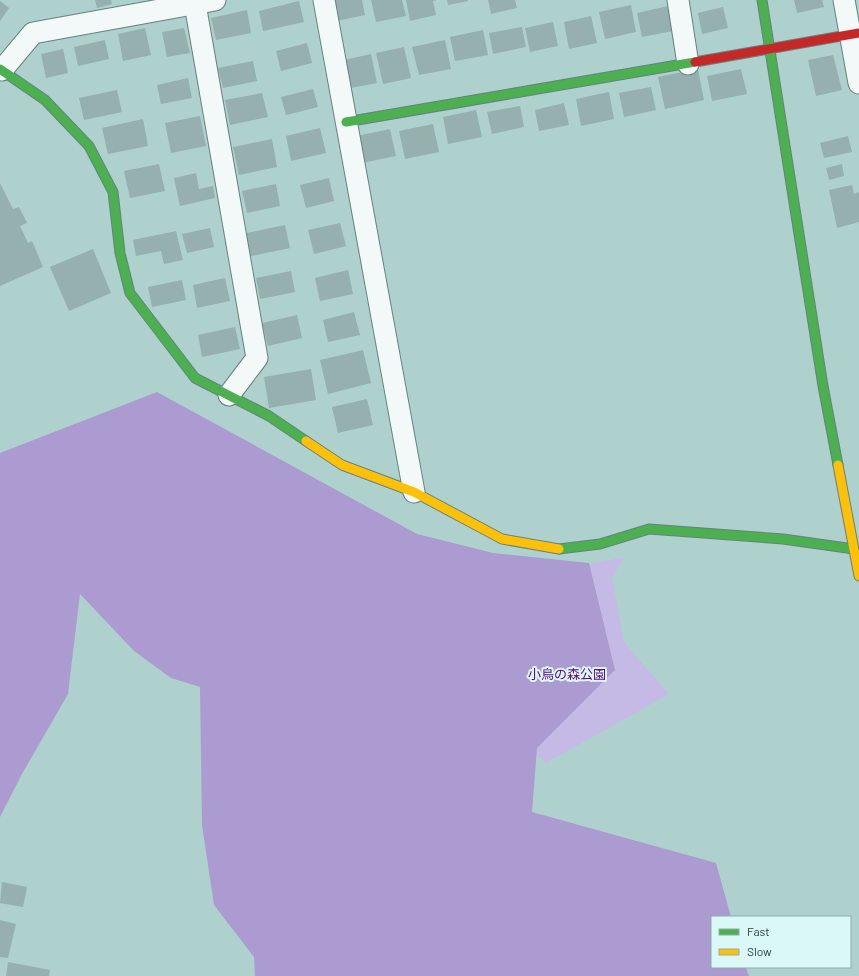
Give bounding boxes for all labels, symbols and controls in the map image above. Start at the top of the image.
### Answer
park label: 小鳥の森公園 [528,666,606,682]
legend [711,916,851,968]
text: Fast [747,924,770,938]
text: Slow [747,944,772,958]

